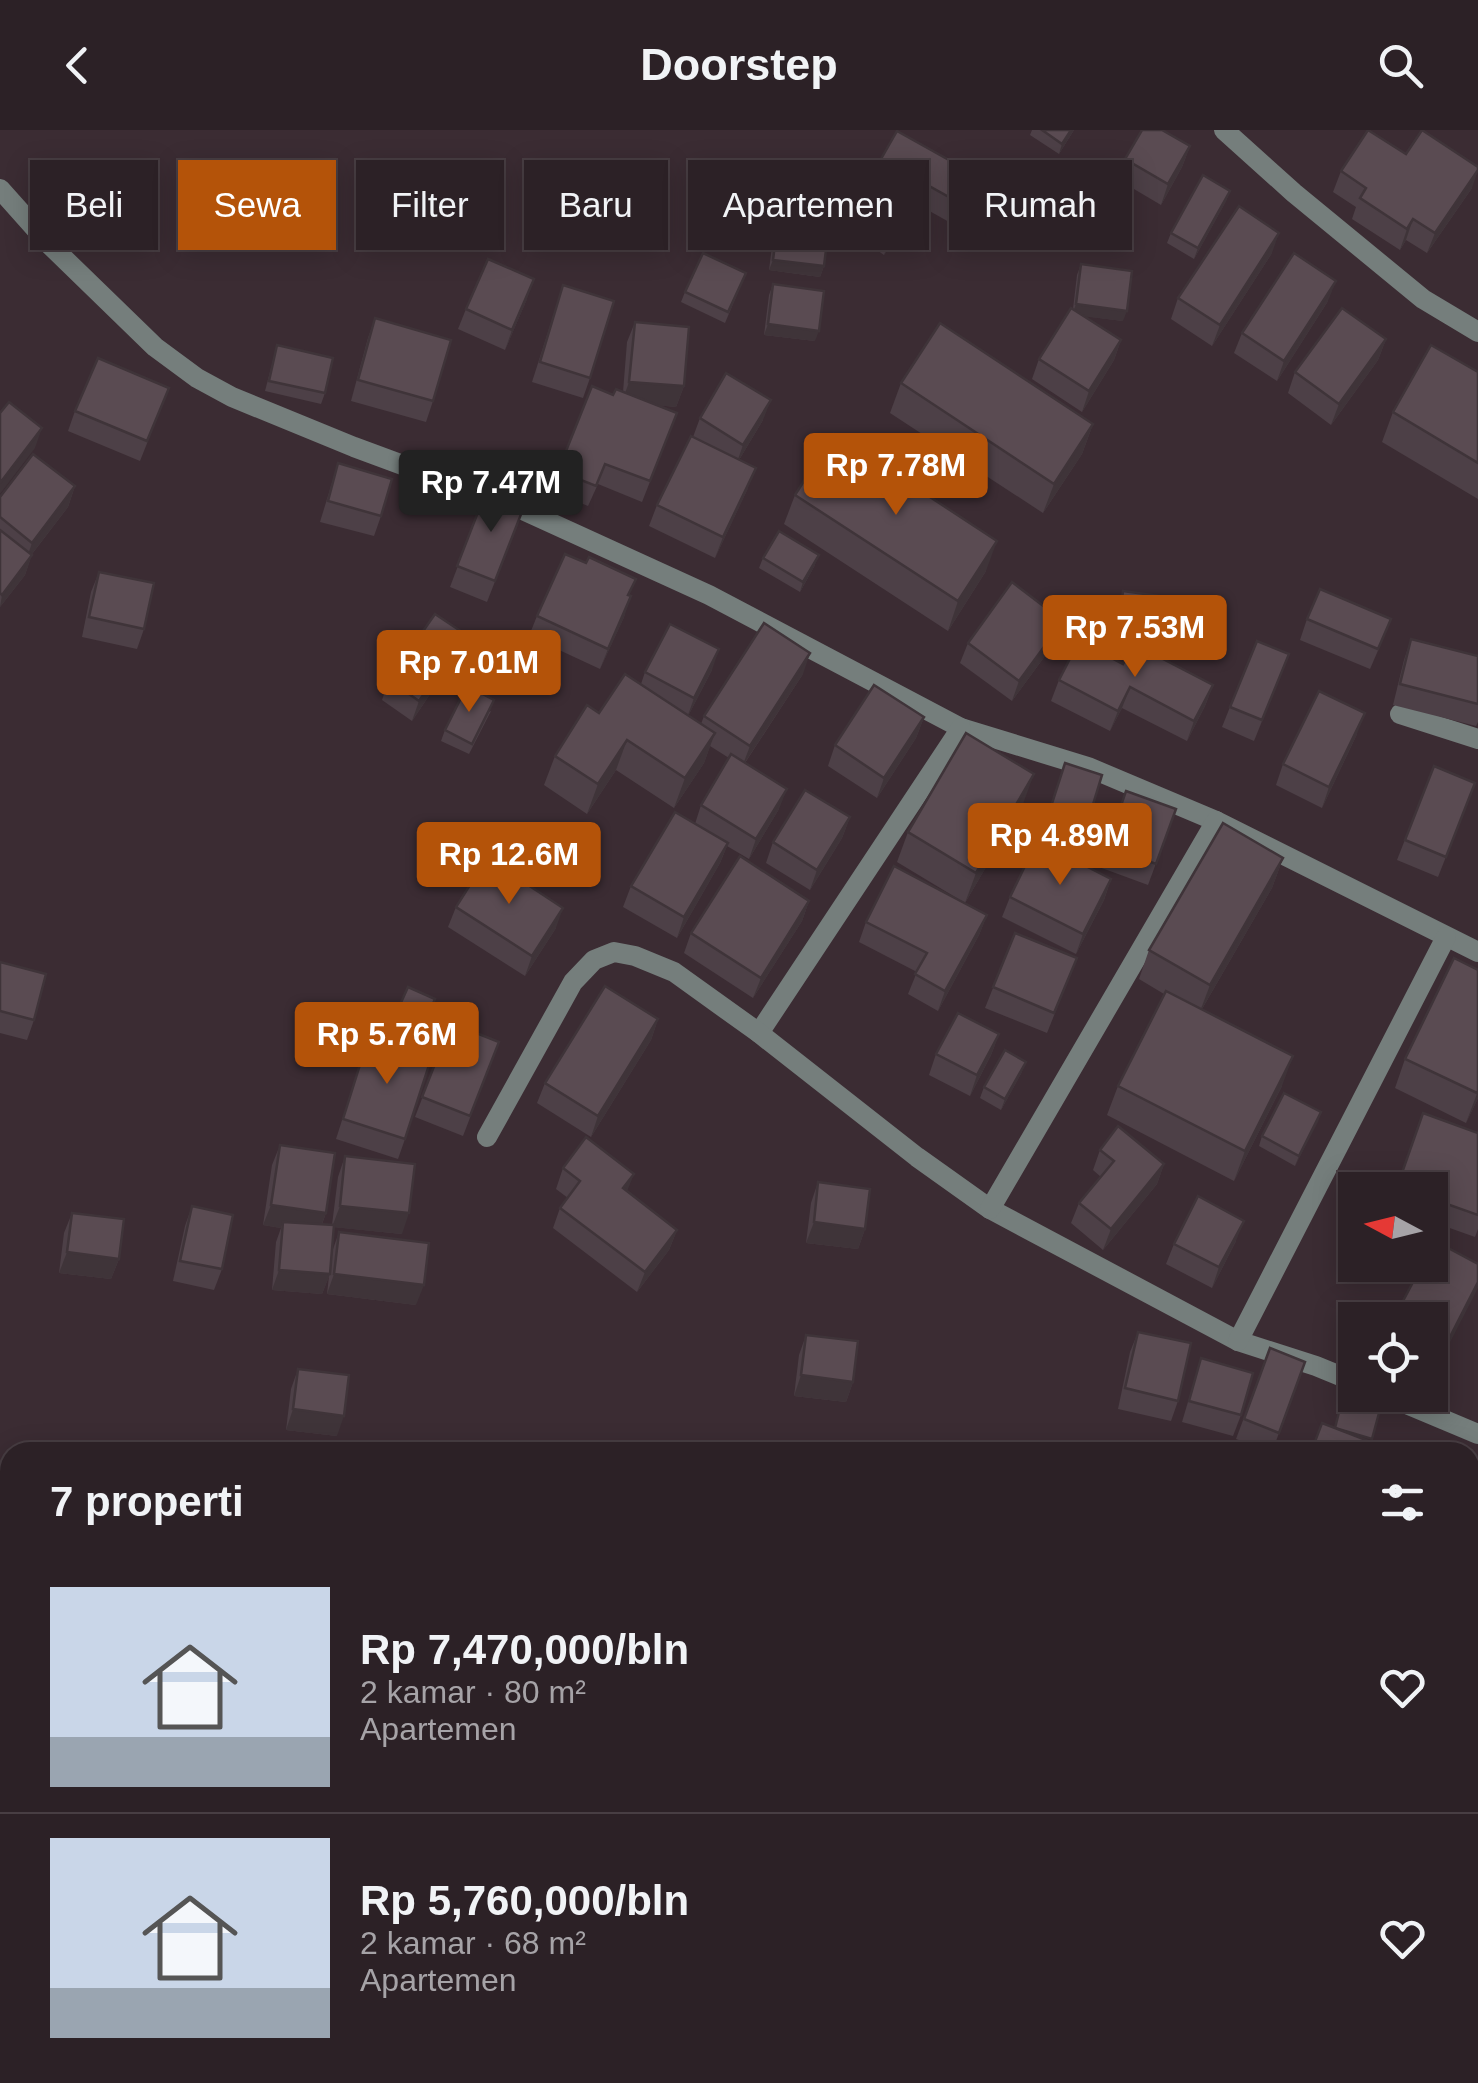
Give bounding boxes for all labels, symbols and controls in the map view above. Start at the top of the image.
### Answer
icon: back [50,38,105,93]
icon: search [1373,38,1428,93]
text: Doorstep [640,39,838,90]
chip: Beli [30,160,158,250]
chip: Sewa [178,160,336,250]
chip: Filter [356,160,504,250]
chip: Baru [524,160,668,250]
chip: Apartemen [688,160,929,250]
chip: Rumah [949,160,1132,250]
pin: Rp 7.78M [793,433,999,518]
text: Rp 7.78M [826,447,966,483]
pin: Rp 7.47M [388,450,594,535]
text: Rp 7.47M [421,464,561,500]
pin: Rp 7.53M [1032,595,1238,680]
text: Rp 7.53M [1065,609,1205,645]
pin: Rp 7.01M [366,630,572,715]
text: Rp 7.01M [399,644,539,680]
pin: Rp 4.89M [957,803,1163,888]
text: Rp 4.89M [990,817,1130,853]
pin: Rp 12.6M [406,822,612,907]
text: Rp 12.6M [439,836,579,872]
pin: Rp 5.76M [284,1002,490,1087]
text: Rp 5.76M [317,1016,457,1052]
north arrow [1338,1172,1448,1282]
map controls [1338,1172,1448,1412]
button: locate [1338,1302,1448,1412]
icon: filters [1375,1475,1430,1530]
text: 7 properti [50,1478,244,1525]
text: Rp 7,470,000/bln [360,1626,689,1673]
icon: home [130,1627,250,1747]
icon: heart [1375,1660,1430,1715]
text: 2 kamar · 80 m² [360,1674,586,1710]
text: Apartemen [360,1711,517,1747]
text: Rp 5,760,000/bln [360,1877,689,1924]
icon: home [130,1878,250,1998]
icon: heart [1375,1911,1430,1966]
text: 2 kamar · 68 m² [360,1925,586,1961]
text: Apartemen [360,1962,517,1998]

